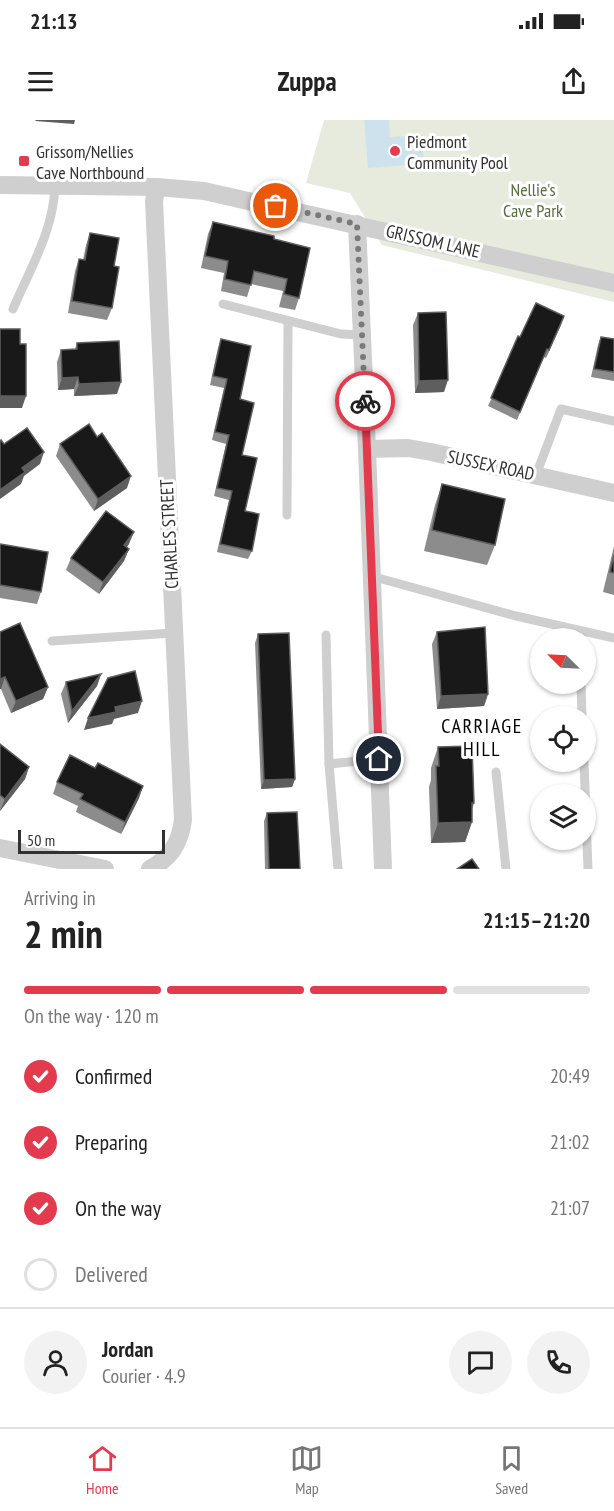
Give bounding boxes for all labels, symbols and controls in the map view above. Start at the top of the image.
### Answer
text: 21:13 [30,7,78,35]
text: Zuppa [277,64,337,98]
icon: menu [24,65,57,98]
icon: share [557,65,590,98]
place label: Piedmont Community Pool [407,130,509,174]
place label: Grissom/Nellies Cave Northbound [36,140,144,184]
marker: Piedmont Community Pool [388,144,402,158]
marker: Grissom/Nellies Cave Northbound [17,154,31,168]
park label: Nellie's Cave Park [503,178,563,222]
pin [250,180,301,231]
icon: bag [259,189,292,222]
street label: GRISSOM LANE [384,219,482,263]
courier [335,371,395,431]
icon: bike [349,385,382,418]
street label: SUSSEX ROAD [445,445,537,485]
street label: CHARLES STREET [155,479,183,589]
north arrow [530,628,596,694]
map controls [530,628,596,850]
button: locate [530,706,596,772]
district label: CARRIAGE HILL [441,713,523,762]
pin [353,733,404,784]
icon: home [362,742,395,775]
button: layers [530,784,596,850]
scale bar [18,827,165,854]
text: 50 m [27,830,55,850]
text: Arriving in [24,885,96,911]
text: 21:15–21:20 [483,906,590,934]
text: 2 min [24,908,103,959]
text: On the way · 120 m [24,1003,159,1029]
icon: check [24,1060,57,1093]
text: Confirmed [75,1062,152,1090]
text: 20:49 [550,1063,590,1089]
icon: check [24,1126,57,1159]
text: Preparing [75,1128,148,1156]
text: 21:02 [550,1129,590,1155]
icon: check [24,1192,57,1225]
text: On the way [75,1194,161,1222]
text: 21:07 [550,1195,590,1221]
text: Delivered [75,1260,148,1288]
button: person [24,1331,87,1394]
button: chat [449,1331,512,1394]
button: phone [527,1331,590,1394]
text: Jordan [102,1335,153,1363]
text: Courier · 4.9 [102,1363,186,1389]
tab: Home [86,1442,119,1498]
tab: Map [290,1442,323,1498]
tab: Saved [495,1442,528,1498]

